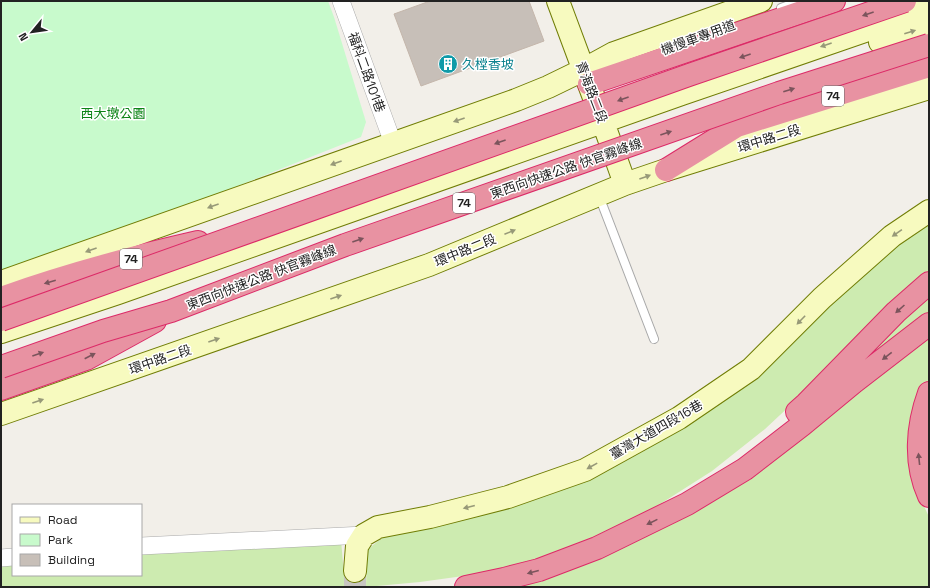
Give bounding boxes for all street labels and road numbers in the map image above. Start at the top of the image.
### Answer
street label: 機慢車專用道 [659,16,738,59]
street label: 福科二路101巷 [344,30,389,115]
street label: 青海路二段 [572,59,611,126]
road number: 74 [822,86,844,106]
street label: 環中路二段 [736,121,803,156]
street label: 東西向快速公路 快官霧峰線 [488,134,644,202]
road number: 74 [453,193,475,213]
street label: 環中路二段 [432,230,499,271]
street label: 東西向快速公路 快官霧峰線 [184,241,339,314]
road number: 74 [120,249,142,269]
street label: 環中路二段 [127,341,194,378]
street label: 臺灣大道四段16巷 [607,396,706,463]

